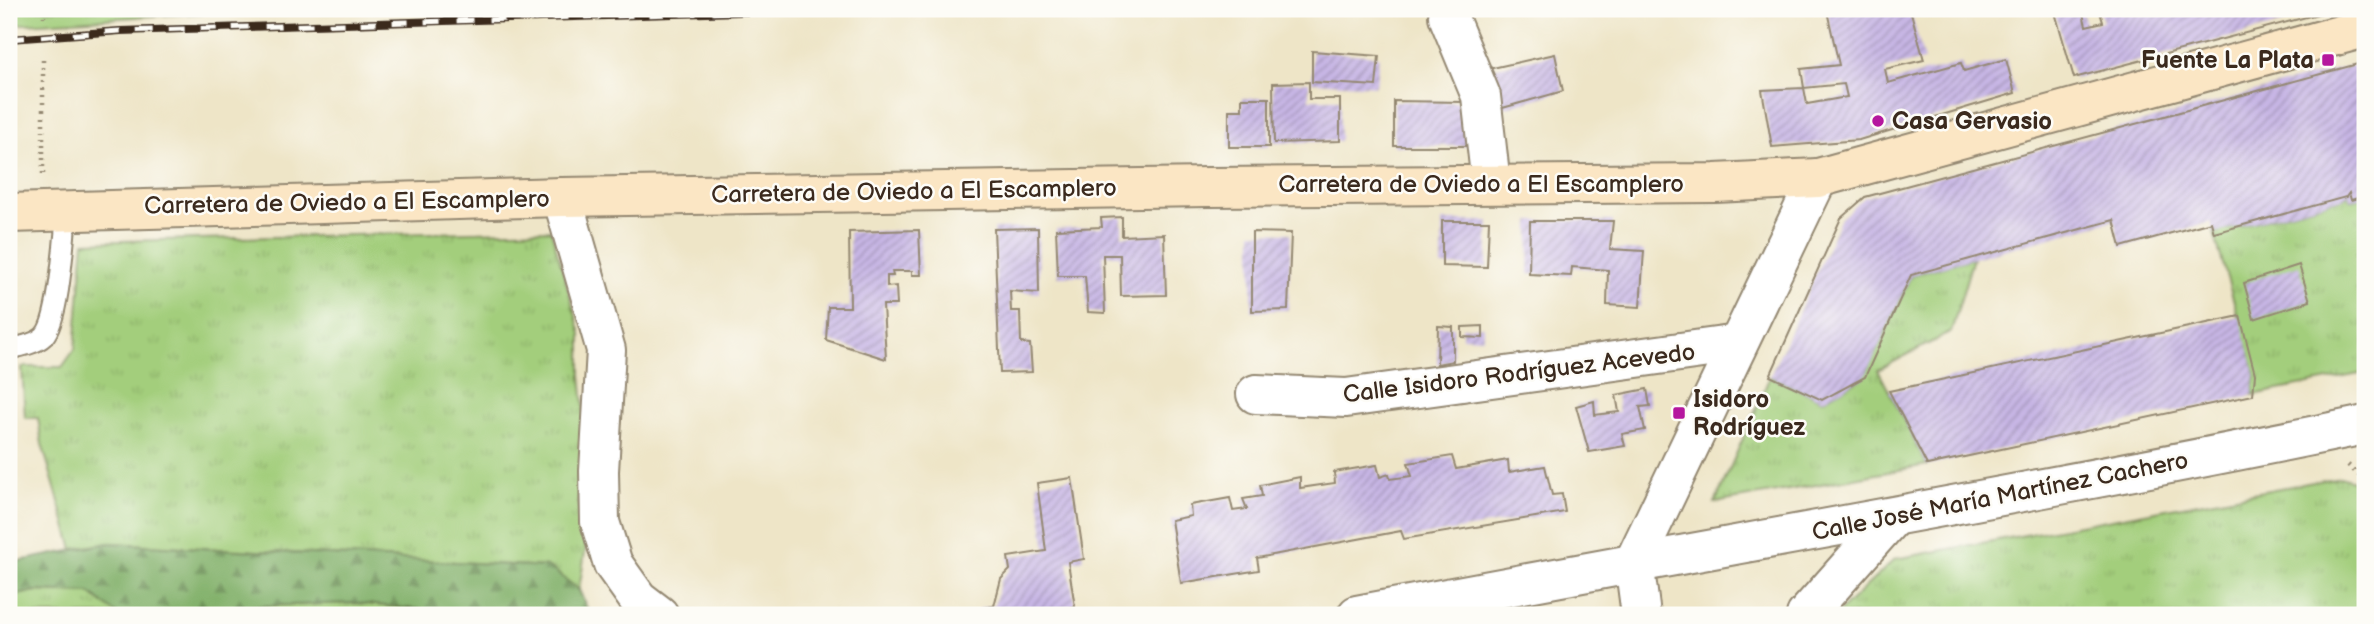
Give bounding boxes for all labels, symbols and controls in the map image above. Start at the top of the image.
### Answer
place label: Fuente La Plata [2141,46,2314,75]
marker: Fuente La Plata [2320,52,2336,68]
place label: Casa Gervasio [1892,107,2052,136]
marker: Casa Gervasio [1870,113,1886,129]
street label: Carretera de Oviedo a El Escamplero [1278,170,1684,199]
street label: Carretera de Oviedo a El Escamplero [711,173,1117,210]
street label: Carretera de Oviedo a El Escamplero [144,184,550,221]
street label: Calle Isidoro Rodríguez Acevedo [1341,337,1697,409]
place label: Isidoro Rodríguez [1693,385,1806,442]
marker: Isidoro Rodríguez [1671,405,1687,421]
street label: Calle José María Martínez Cachero [1810,446,2191,547]

